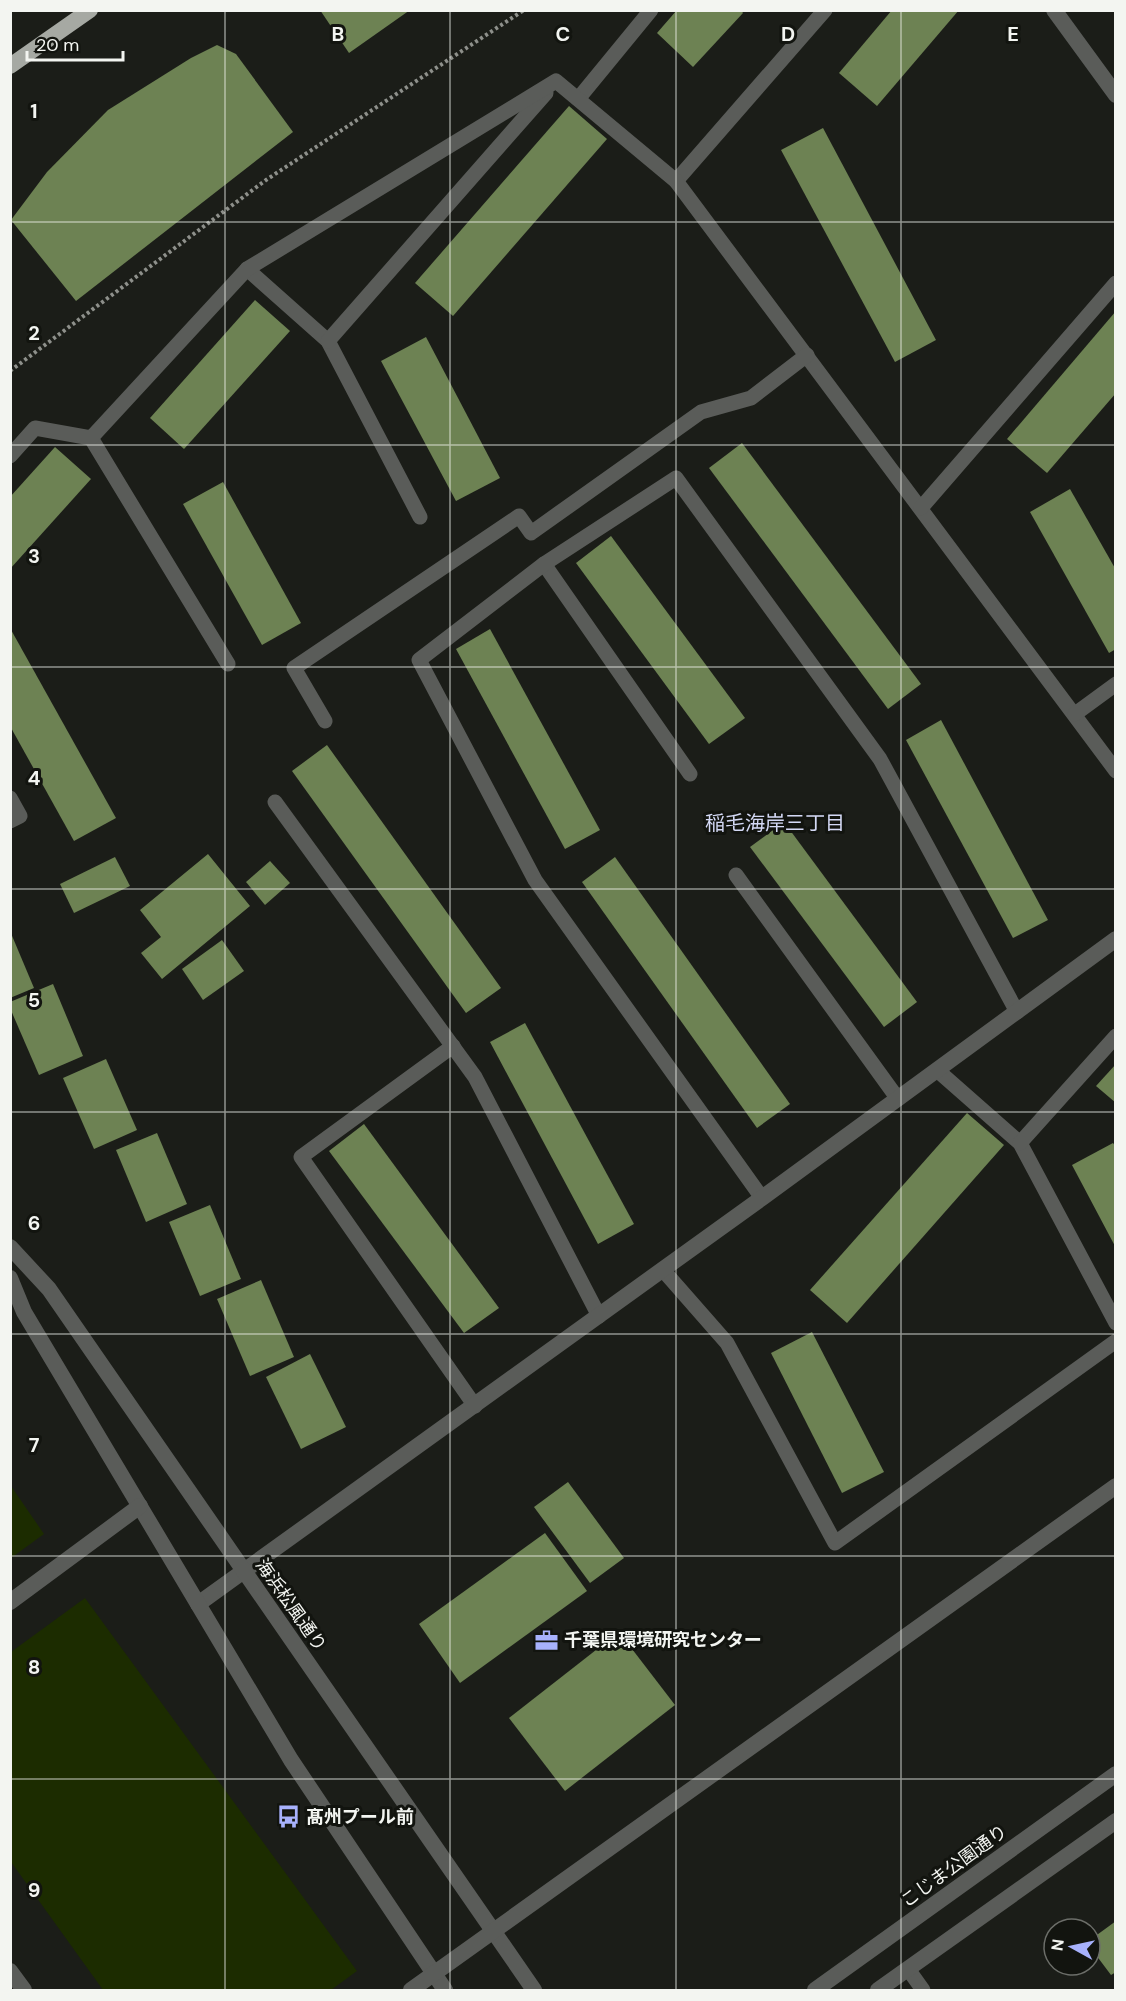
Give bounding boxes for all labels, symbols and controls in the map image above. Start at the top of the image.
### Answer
text: B [332,21,344,47]
text: C [556,21,570,47]
text: D [781,21,795,47]
text: E [1007,21,1019,47]
scale bar [27,24,123,62]
text: 20 m [36,33,79,57]
text: 1 [30,98,38,124]
text: 2 [28,320,40,346]
text: 3 [28,543,40,569]
text: 4 [28,765,41,791]
district label: 稲毛海岸三丁目 [705,810,845,836]
text: 5 [28,987,40,1013]
text: 6 [28,1210,40,1236]
text: 7 [29,1432,40,1458]
street label: 海浜松風通り [250,1554,332,1656]
office icon: 千葉県環境研究センター [533,1627,559,1653]
place label: 千葉県環境研究センター [564,1628,762,1652]
text: 8 [28,1654,40,1680]
bus stop icon: 髙州プール前 [275,1804,301,1830]
place label: 髙州プール前 [306,1805,414,1829]
street label: こじま公園通り [896,1819,1012,1913]
text: 9 [28,1877,40,1903]
north arrow [1042,1917,1102,1977]
text: N [1046,1938,1069,1952]

